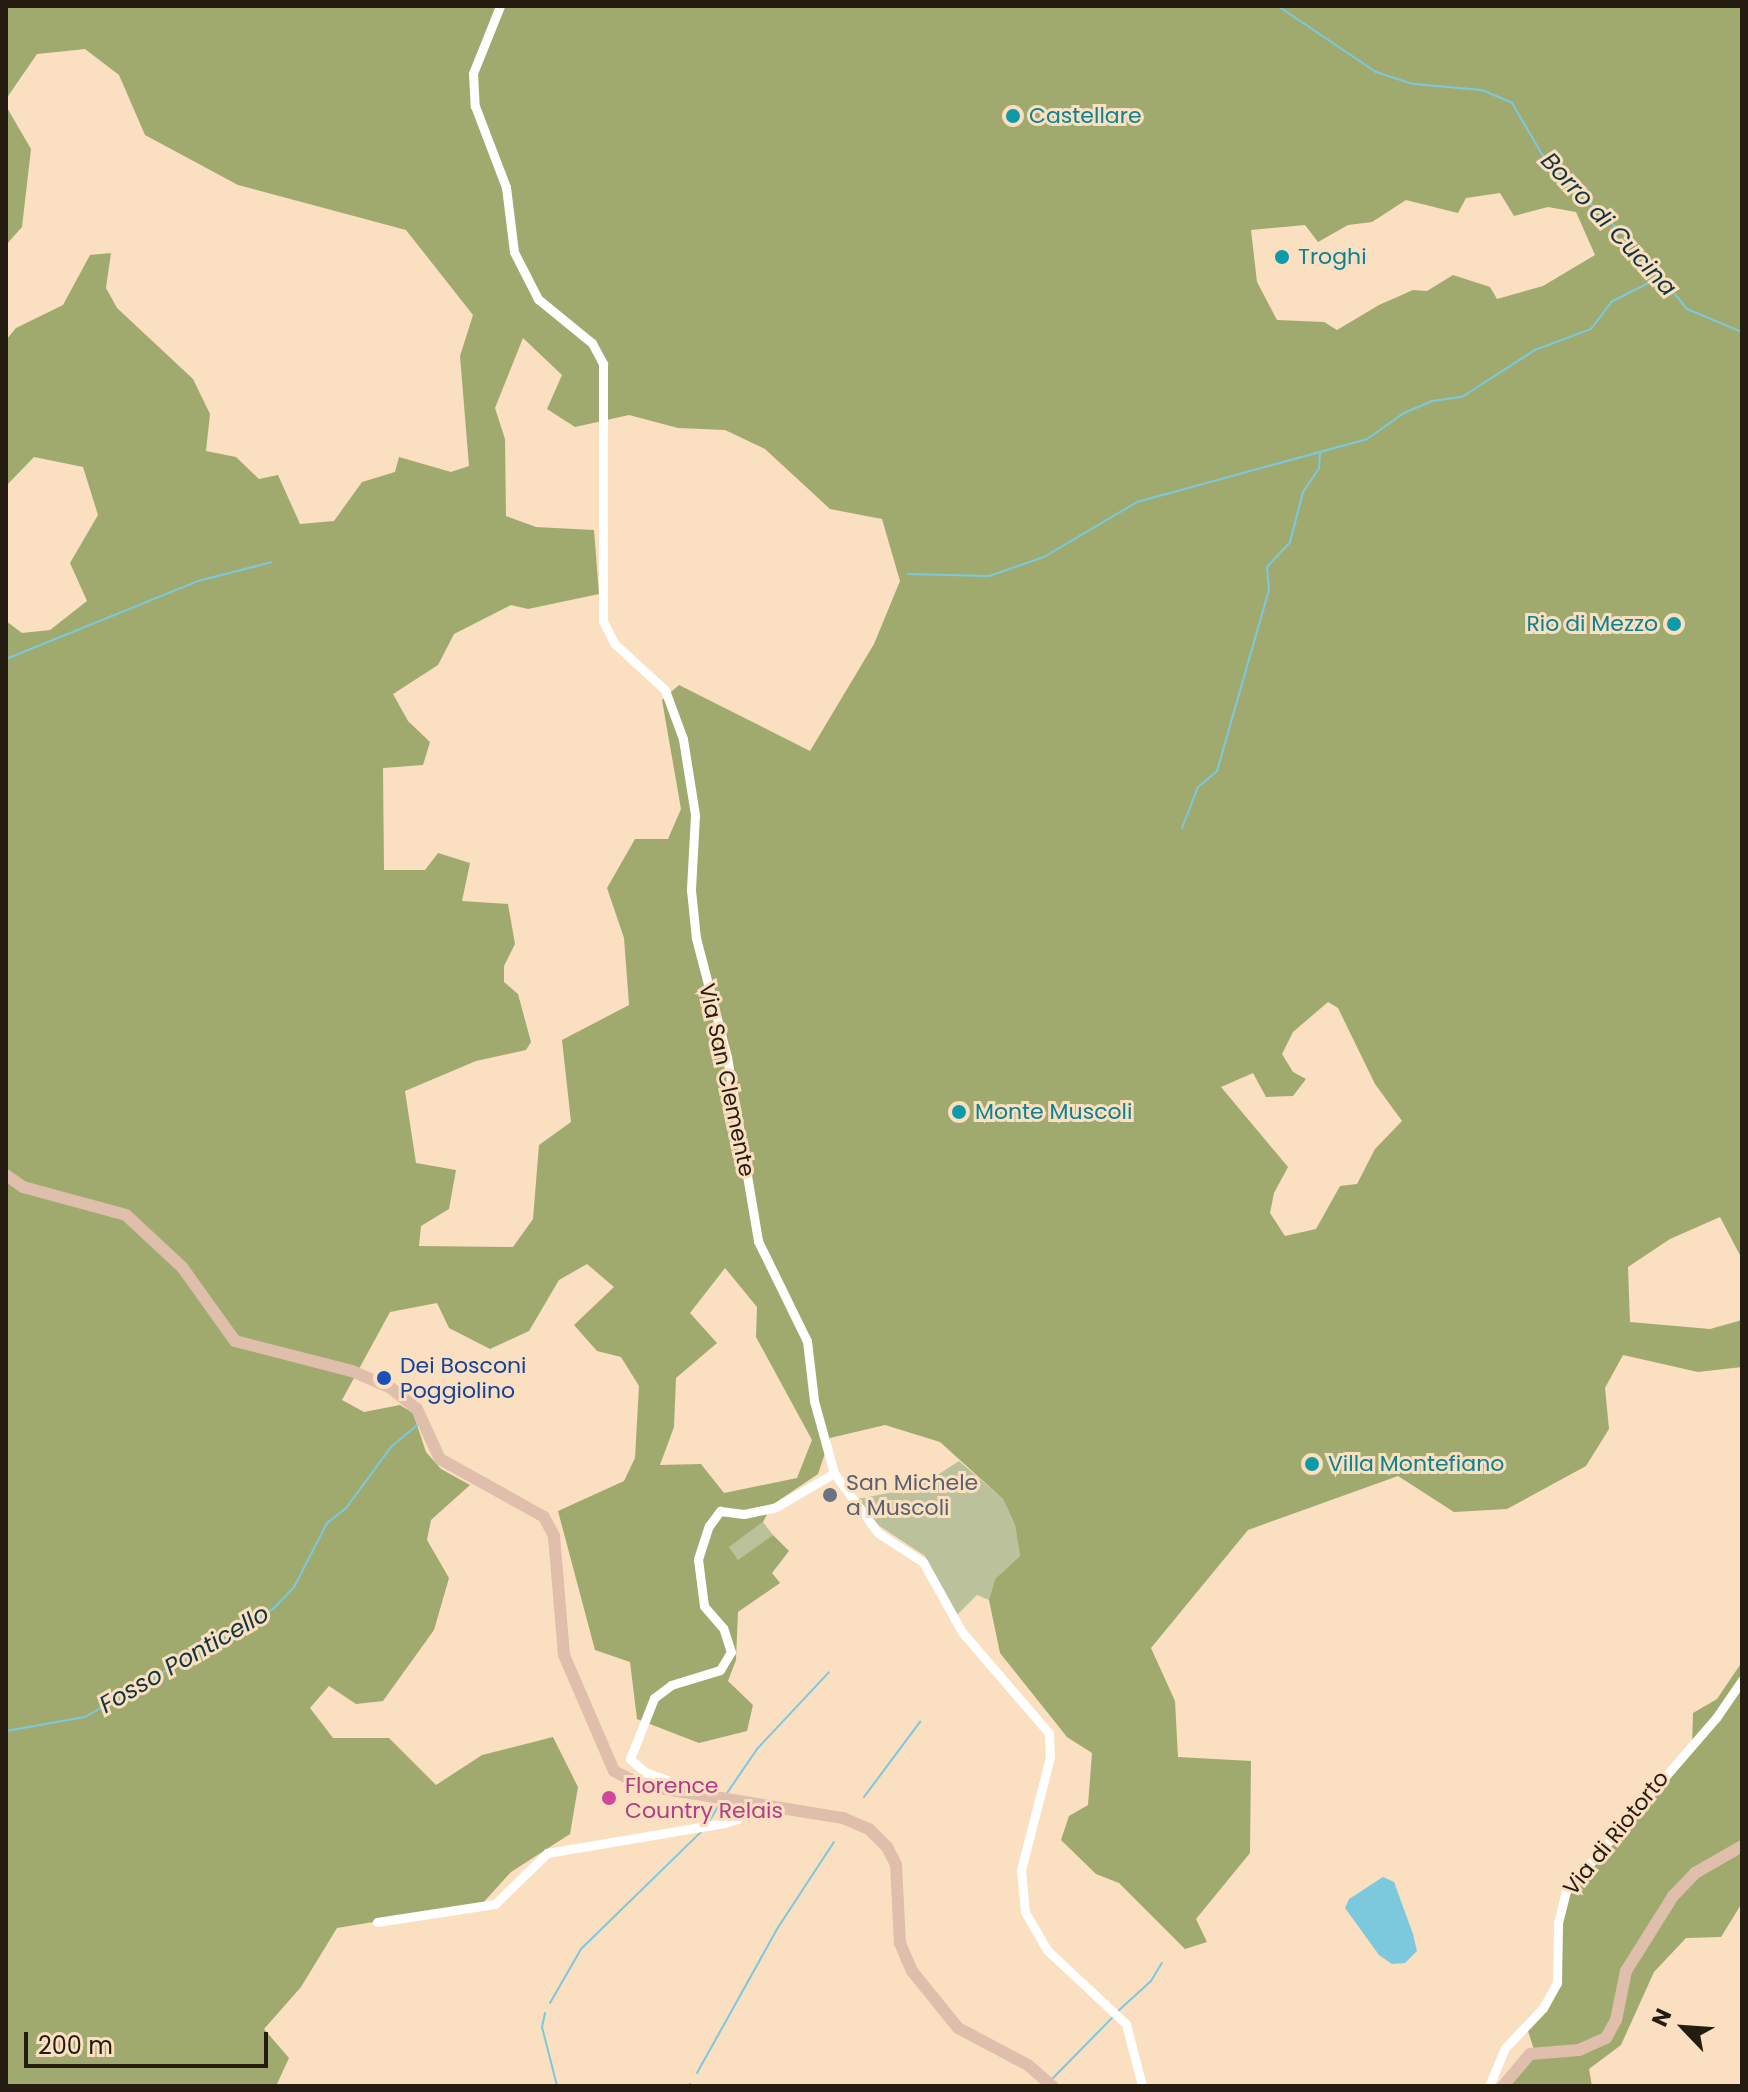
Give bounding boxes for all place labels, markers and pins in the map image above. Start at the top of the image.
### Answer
place label: Castellare [1029,103,1142,129]
marker: Castellare [1004,107,1022,125]
place label: Troghi [1298,244,1367,270]
marker: Troghi [1273,248,1291,266]
place label: Rio di Mezzo [1526,611,1658,637]
marker: Rio di Mezzo [1665,615,1683,633]
place label: Monte Muscoli [975,1099,1132,1125]
marker: Monte Muscoli [950,1103,968,1121]
place label: Dei Bosconi Poggiolino [400,1352,526,1404]
marker: Dei Bosconi Poggiolino [375,1369,393,1387]
place label: Villa Montefiano [1328,1451,1504,1477]
marker: Villa Montefiano [1303,1455,1321,1473]
place label: San Michele a Muscoli [846,1469,978,1520]
marker: San Michele a Muscoli [821,1486,839,1504]
place label: Florence Country Relais [625,1772,783,1824]
marker: Florence Country Relais [600,1789,618,1807]

